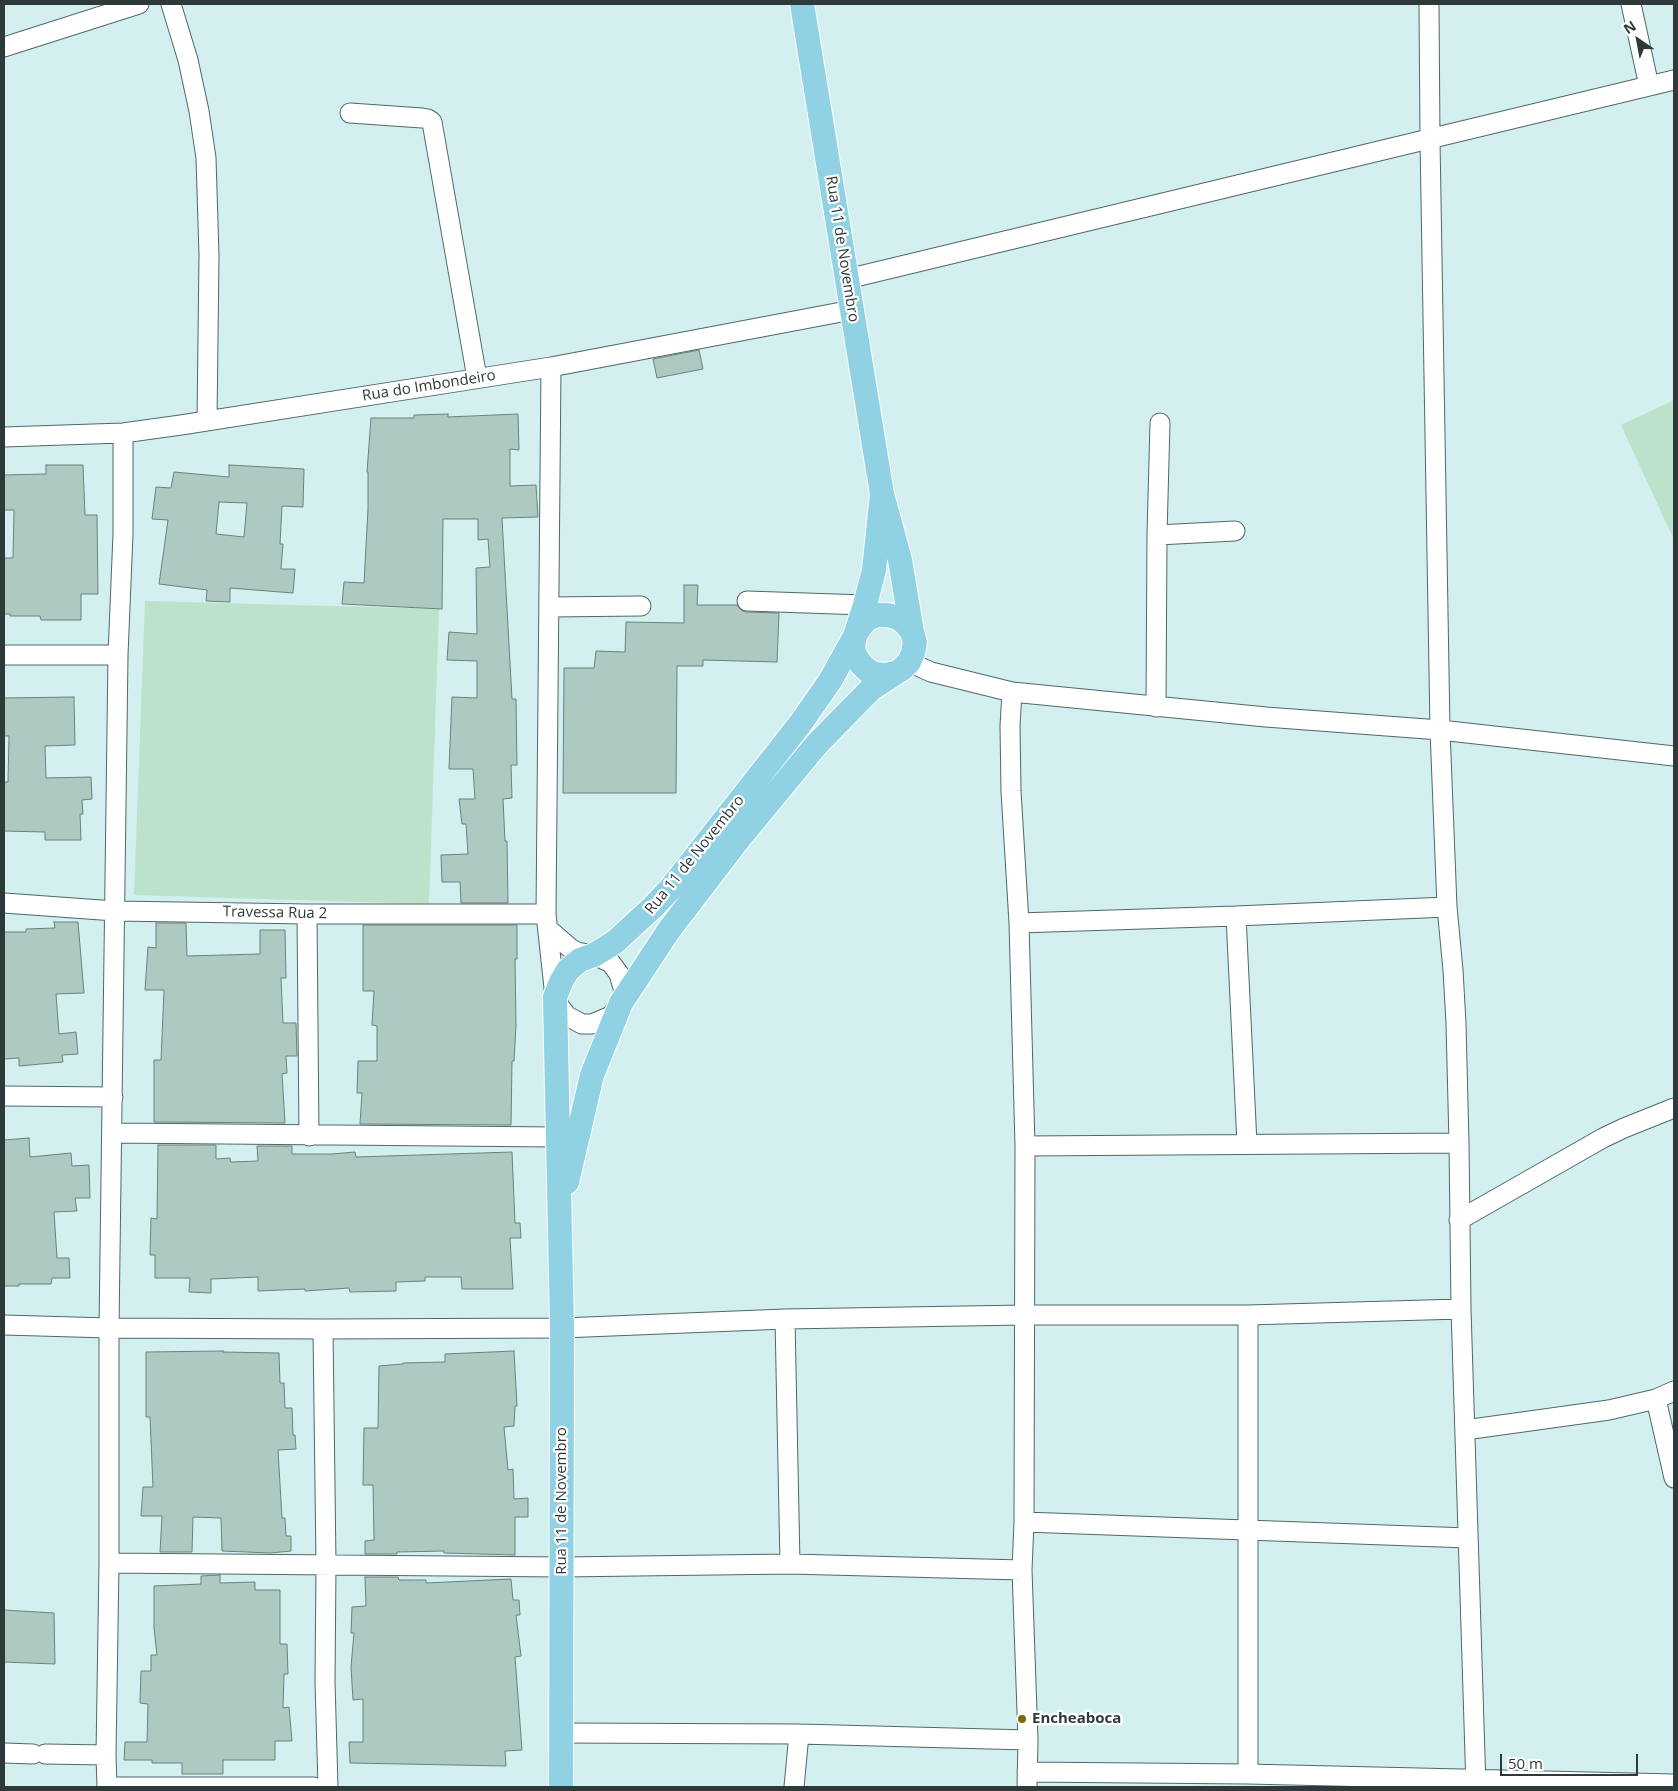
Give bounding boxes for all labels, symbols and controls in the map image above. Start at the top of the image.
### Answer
north arrow [1613,15,1663,65]
text: N [1620,16,1640,38]
street label: Rua 11 de Novembro [822,175,862,323]
street label: Rua do Imbondeiro [361,367,497,405]
street label: Rua 11 de Novembro [642,792,748,918]
street label: Travessa Rua 2 [223,903,327,923]
street label: Rua 11 de Novembro [553,1427,571,1575]
place label: Encheaboca [1032,1710,1121,1728]
marker: Encheaboca [1016,1713,1028,1725]
scale bar [1503,1744,1640,1776]
text: 50 m [1508,1753,1543,1773]

